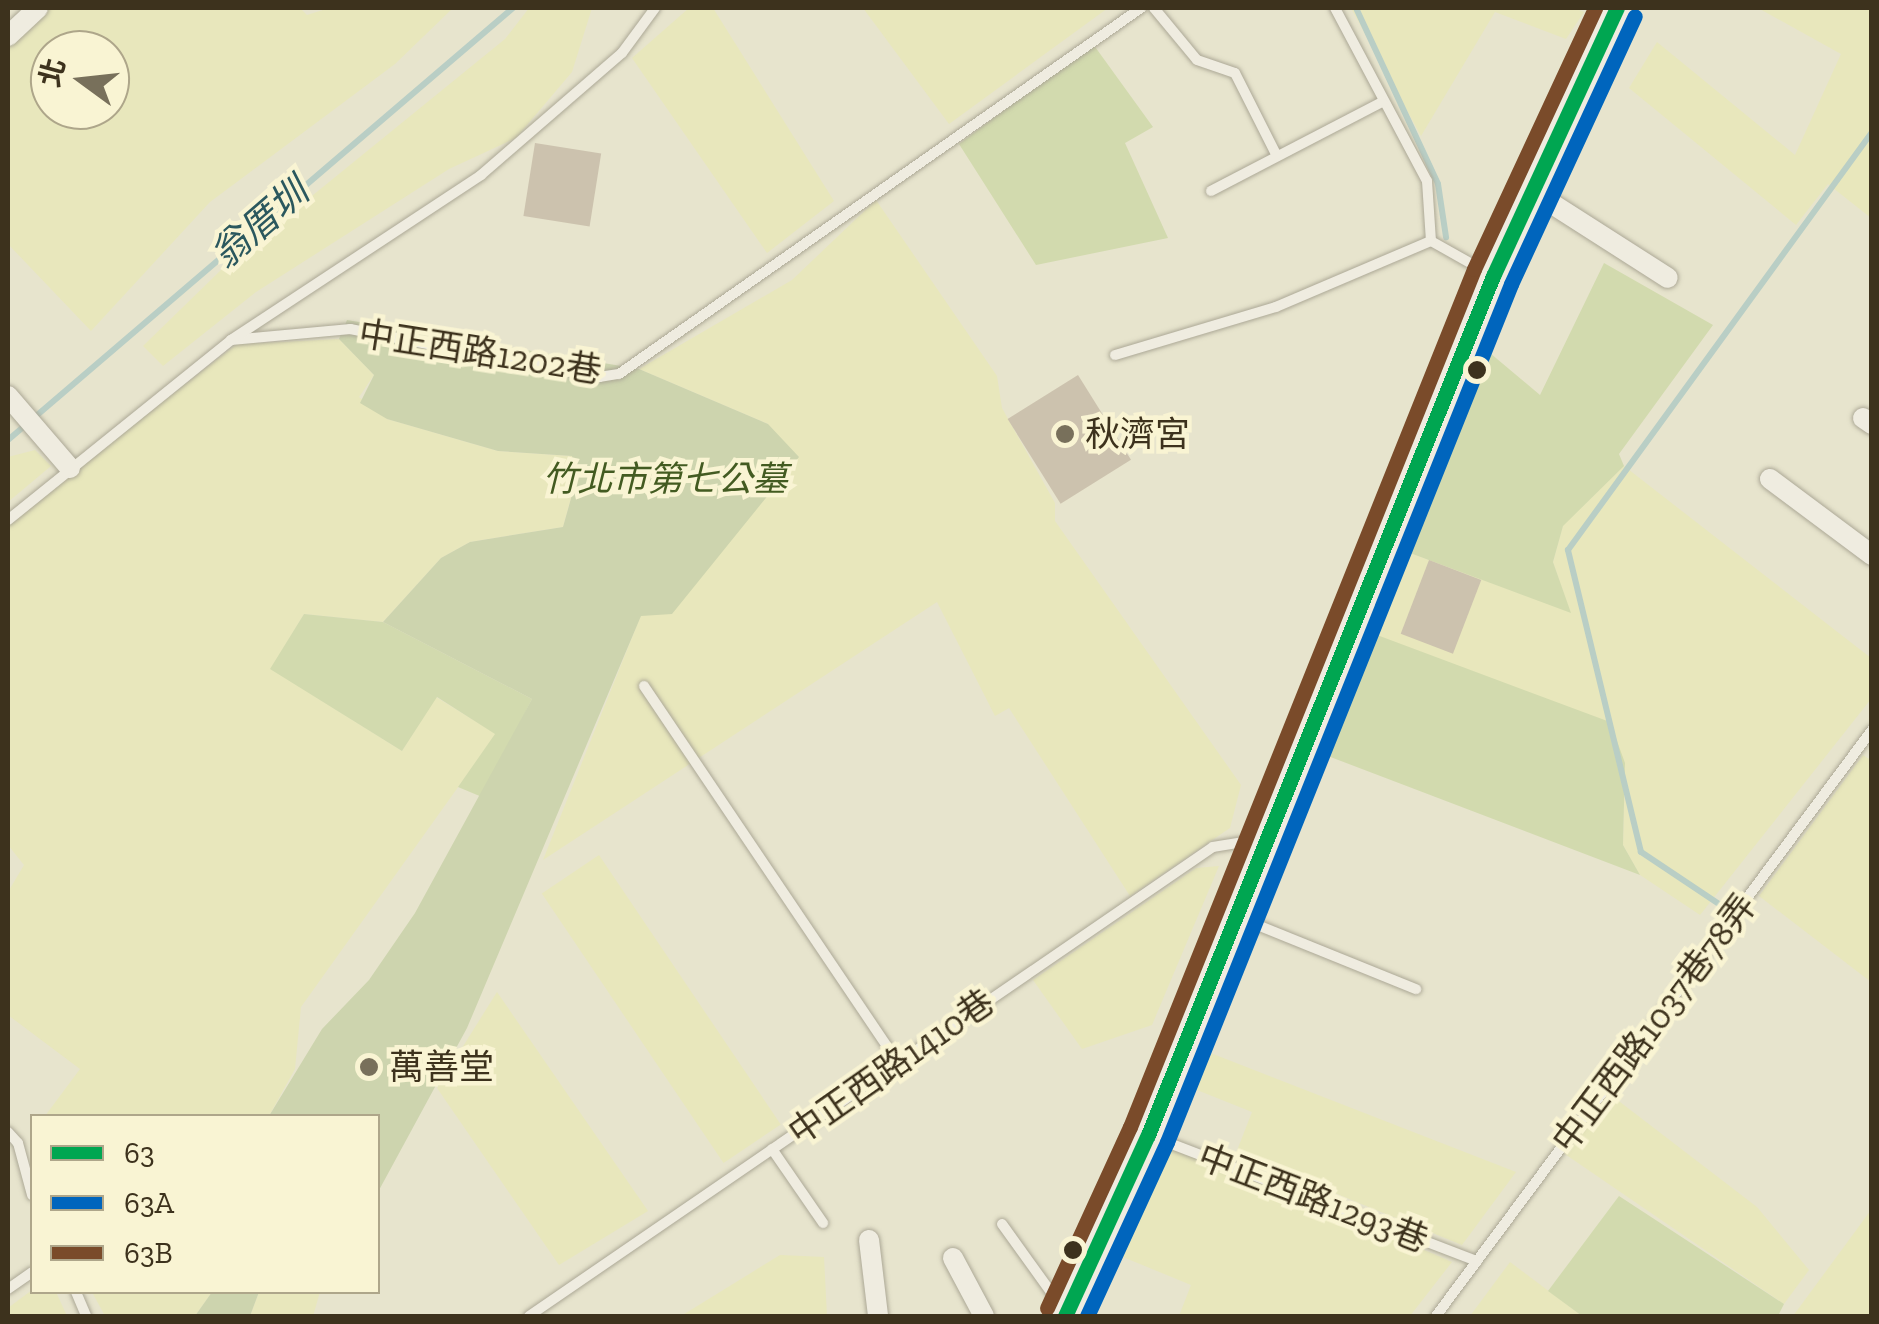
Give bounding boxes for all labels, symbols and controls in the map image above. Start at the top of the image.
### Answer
north arrow [30,30,130,130]
text: 北 [33,55,72,90]
water label: 翁厝圳 [202,169,318,279]
street label: 中正西路1202巷 [356,312,604,392]
unlabelled marker [1467,360,1487,380]
place label: 秋濟宮 [1085,413,1190,455]
marker: 秋濟宮 [1054,423,1076,445]
park label: 竹北市第七公墓 [543,458,787,500]
street label: 中正西路1037巷78弄 [1543,886,1765,1160]
street label: 中正西路1410巷 [780,981,1002,1153]
place label: 萬善堂 [389,1046,494,1088]
marker: 萬善堂 [358,1056,380,1078]
legend [30,1114,380,1294]
text: 63 [124,1135,155,1171]
street label: 中正西路1293巷 [1192,1135,1434,1261]
text: 63A [124,1185,174,1221]
text: 63B [124,1235,173,1271]
unlabelled marker [1063,1240,1083,1260]

